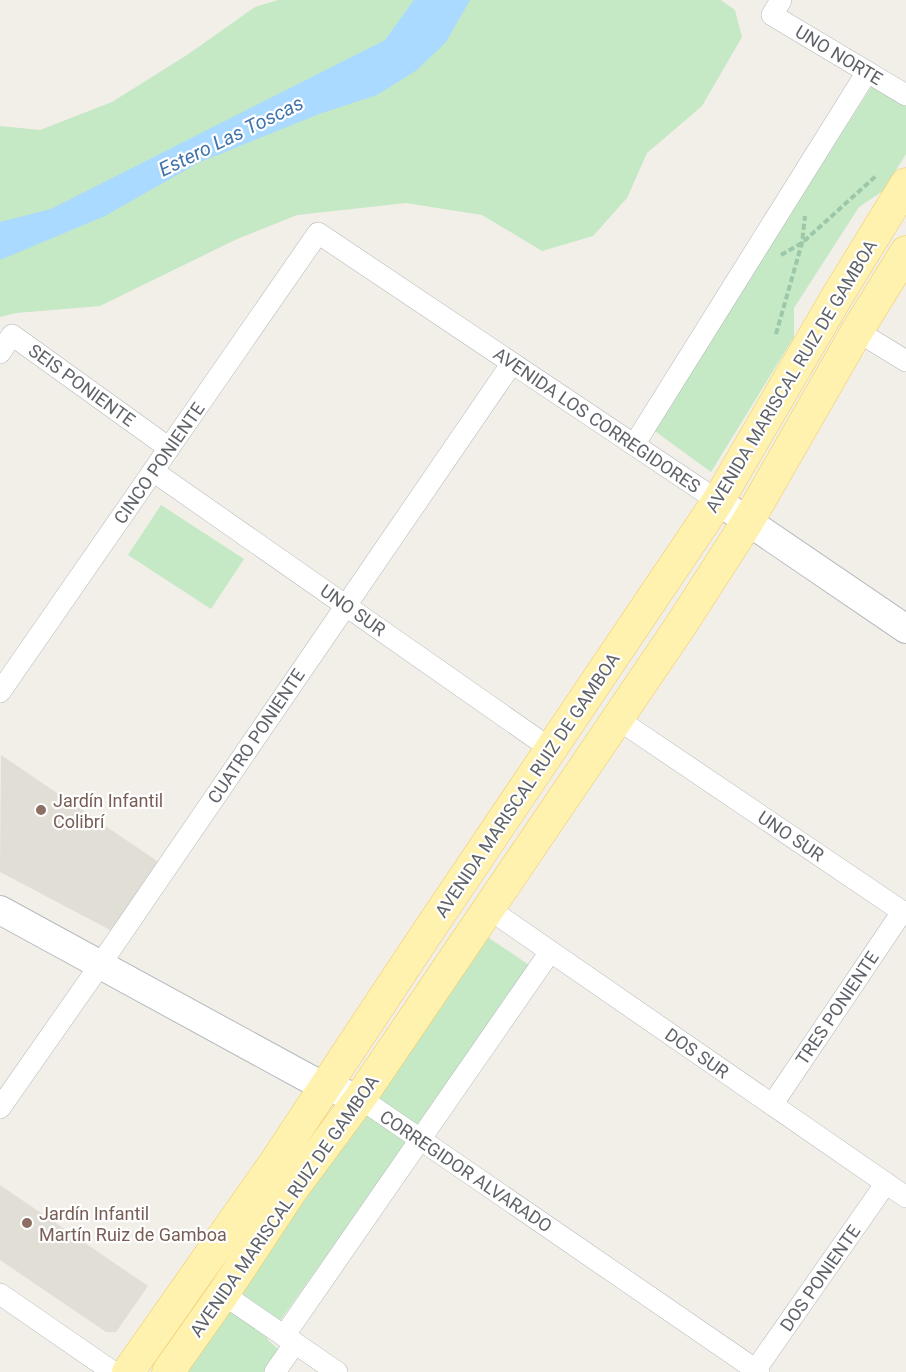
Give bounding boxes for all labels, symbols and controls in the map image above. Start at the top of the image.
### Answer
street label: UNO NORTE [792,21,886,89]
water label: Estero Las Toscas [155,91,307,181]
street label: AVENIDA MARISCAL RUIZ DE GAMBOA [701,236,881,516]
street label: SEIS PONIENTE [25,339,139,431]
street label: AVENIDA LOS CORREGIDORES [490,343,705,497]
street label: CINCO PONIENTE [109,398,209,528]
street label: UNO SUR [316,580,390,640]
street label: AVENIDA MARISCAL RUIZ DE GAMBOA [430,649,624,921]
street label: CUATRO PONIENTE [203,665,309,807]
place label: Jardín Infantil Colibrí [53,790,163,832]
marker: Jardín Infantil Colibrí [34,803,48,817]
street label: UNO SUR [754,806,828,866]
street label: TRES PONIENTE [791,947,883,1069]
street label: DOS SUR [661,1024,733,1082]
street label: AVENIDA MARISCAL RUIZ DE GAMBOA [185,1071,383,1341]
street label: CORREGIDOR ALVARADO [376,1106,556,1236]
place label: Jardín Infantil Martín Ruiz de Gamboa [39,1203,227,1245]
marker: Jardín Infantil Martín Ruiz de Gamboa [20,1216,34,1230]
street label: DOS PONIENTE [776,1221,864,1335]

